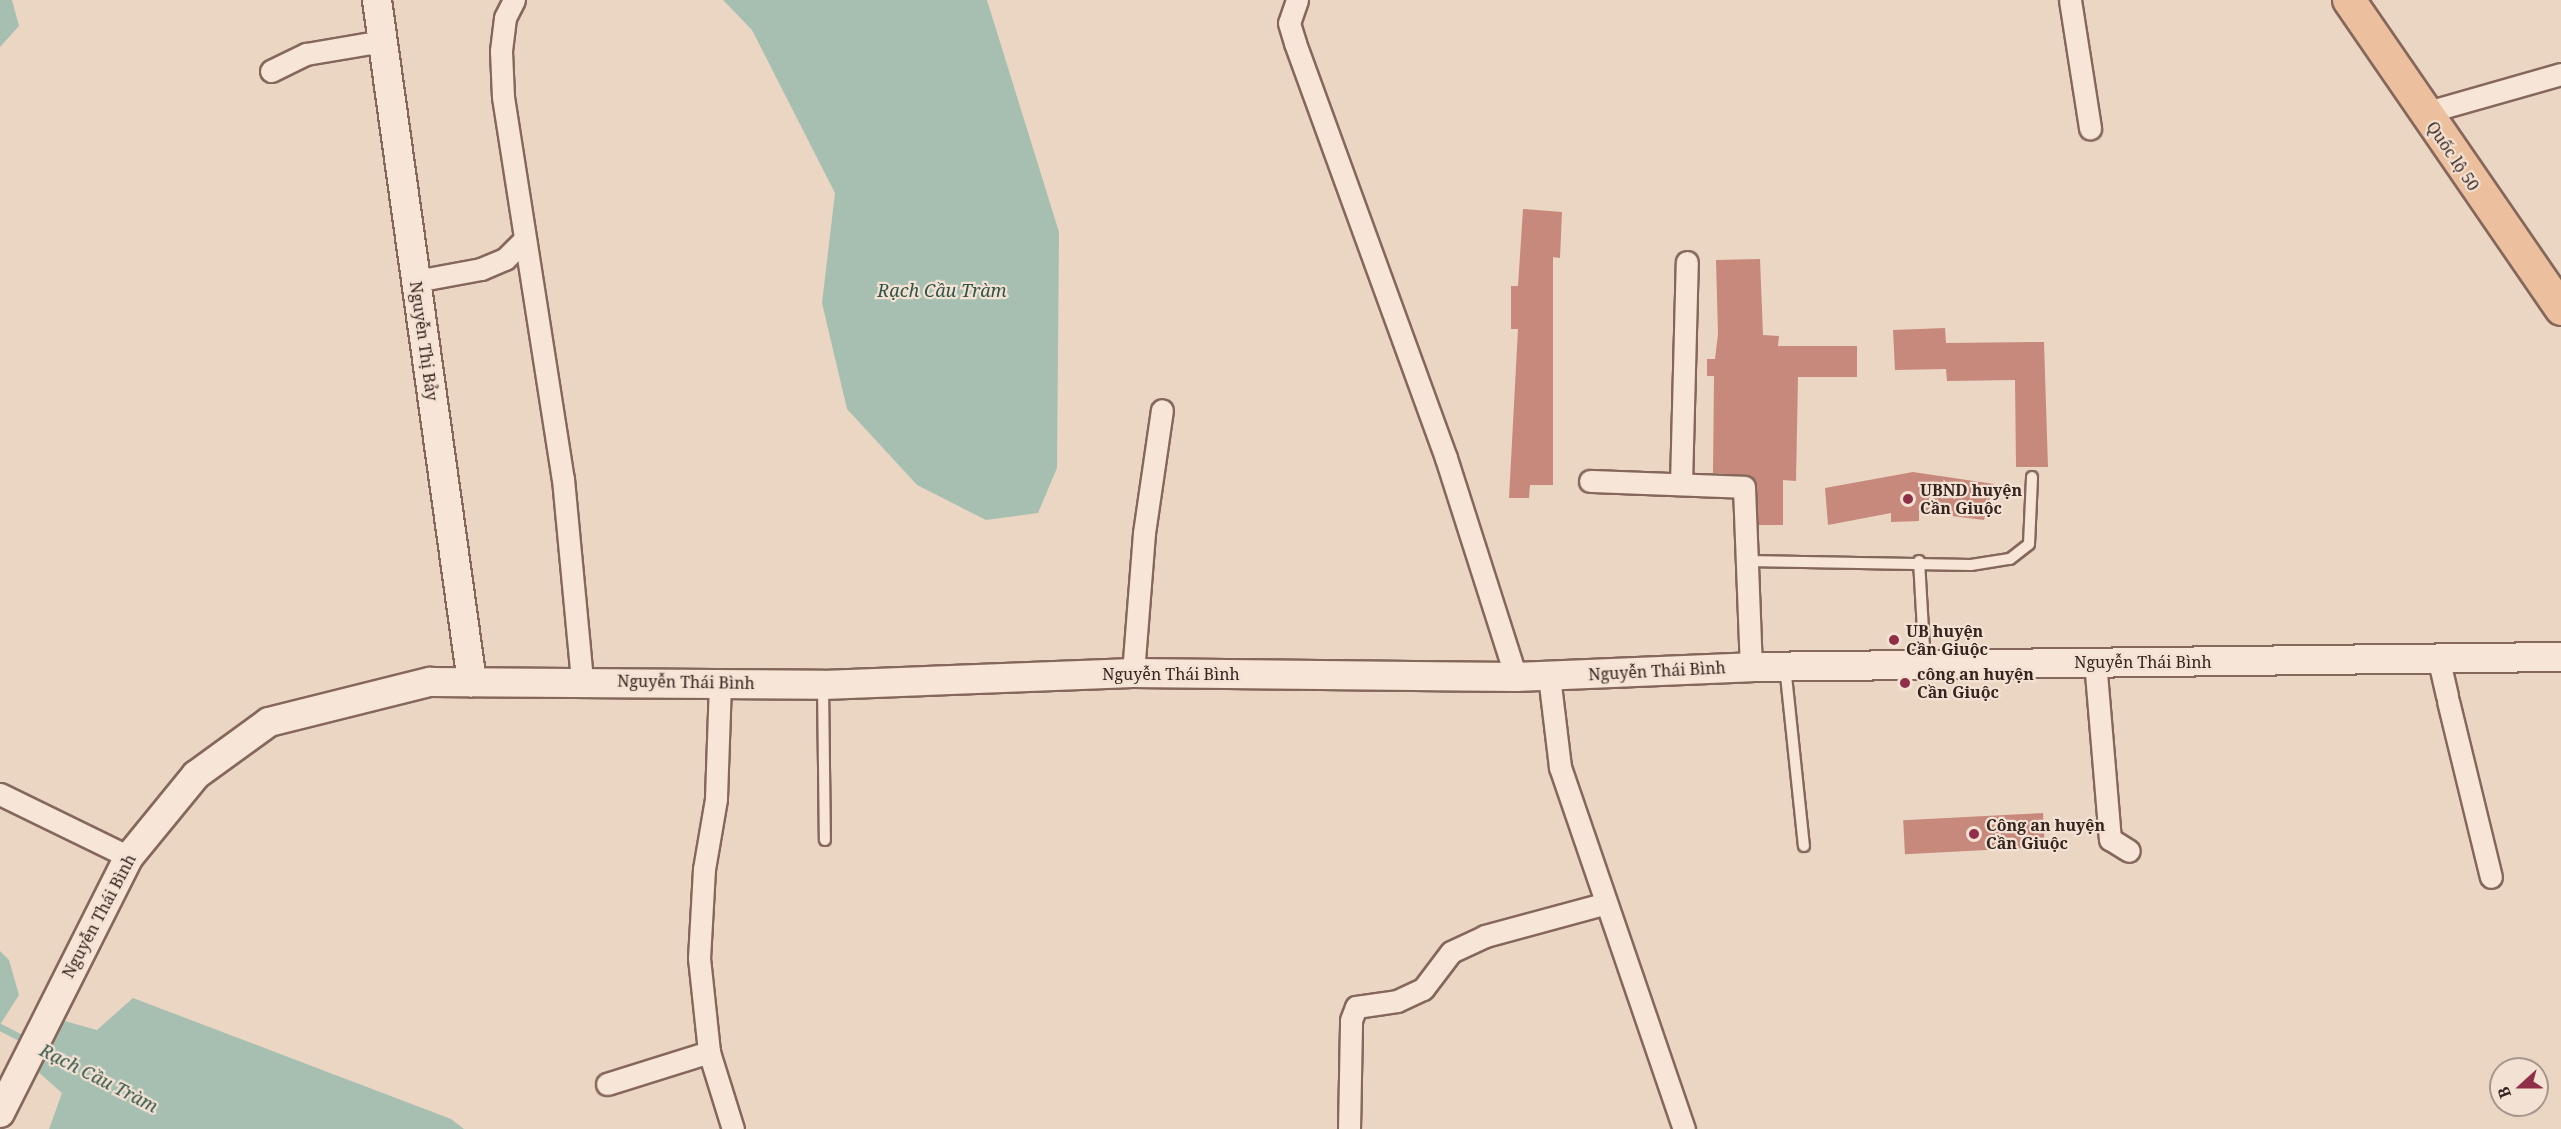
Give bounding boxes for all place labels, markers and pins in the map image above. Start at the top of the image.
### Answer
place label: UBND huyện Cần Giuộc [1920,480,2022,518]
marker: UBND huyện Cần Giuộc [1901,492,1915,506]
place label: UB huyện Cần Giuộc [1906,621,1988,659]
marker: UB huyện Cần Giuộc [1887,633,1901,647]
place label: công an huyện Cần Giuộc [1917,664,2034,702]
marker: công an huyện Cần Giuộc [1898,676,1912,690]
place label: Công an huyện Cần Giuộc [1986,815,2105,853]
marker: Công an huyện Cần Giuộc [1967,827,1981,841]

